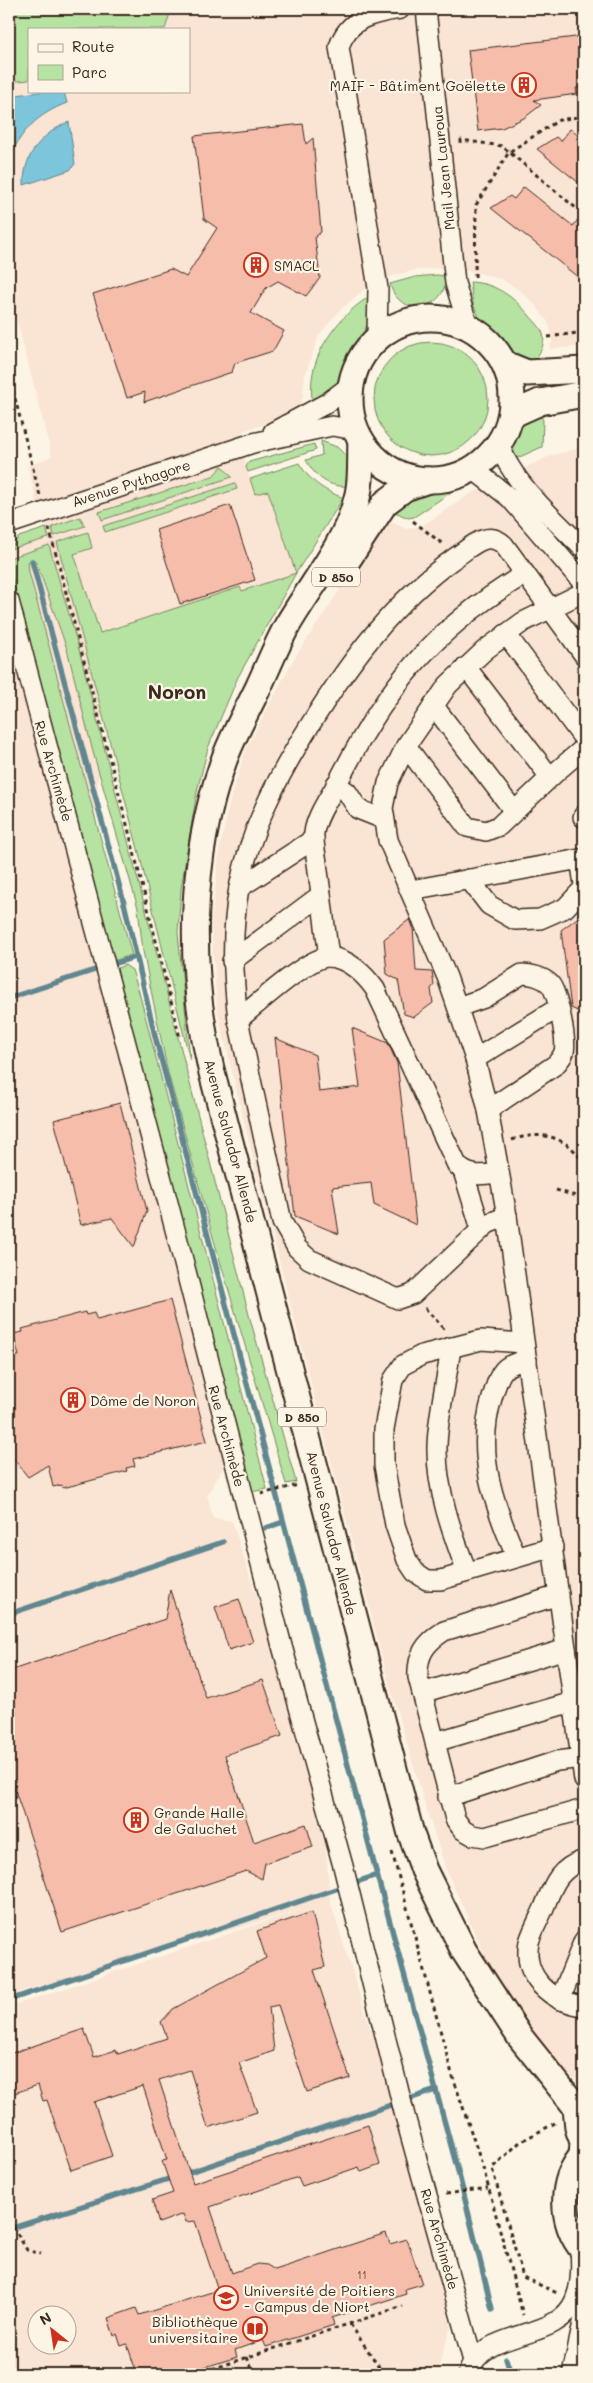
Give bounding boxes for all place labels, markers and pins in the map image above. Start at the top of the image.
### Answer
building icon: MAIF - Bâtiment Goëlette [511,72,537,98]
place label: MAIF - Bâtiment Goëlette [330,76,506,95]
building icon: SMACL [243,252,269,278]
place label: SMACL [274,256,320,275]
building icon: Dôme de Noron [60,1387,86,1413]
place label: Dôme de Noron [90,1391,196,1410]
place label: Grande Halle de Galuchet [154,1803,244,1838]
building icon: Grande Halle de Galuchet [123,1807,149,1833]
place label: Université de Poitiers - Campus de Niort [244,2281,395,2316]
school or university icon: Université de Poitiers - Campus de Niort [213,2285,239,2311]
place label: Bibliothèque universitaire [149,2312,238,2347]
library icon: Bibliothèque universitaire [242,2316,268,2342]

